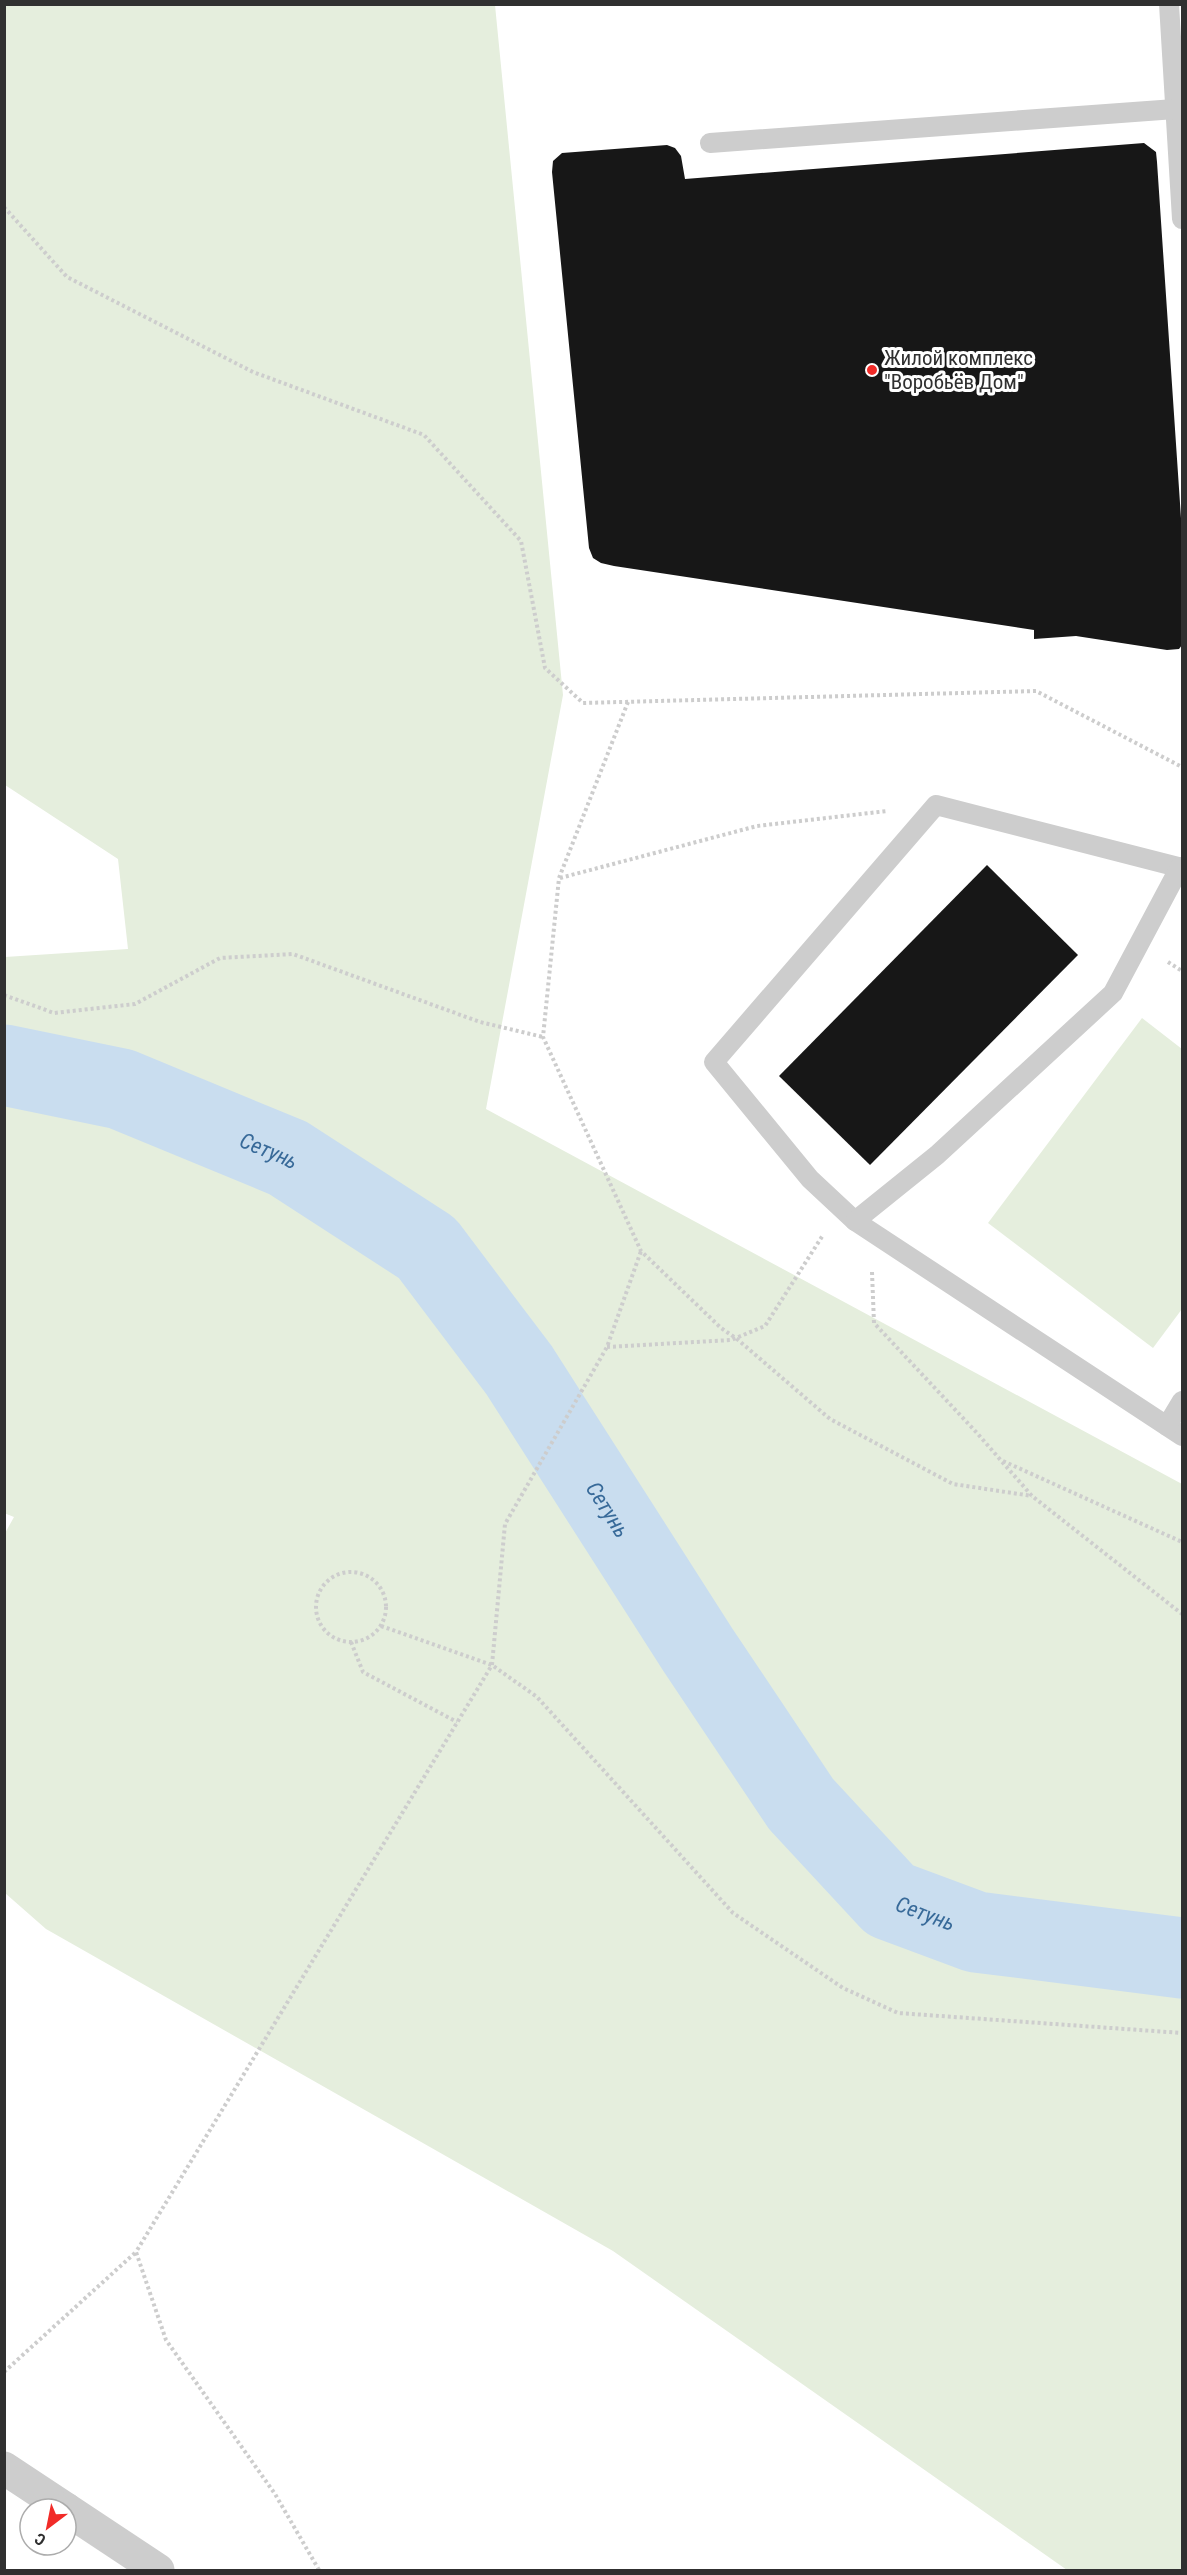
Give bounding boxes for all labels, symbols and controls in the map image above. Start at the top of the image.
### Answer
place label: Жилой комплекс "Воробьёв Дом" [884,346,1033,394]
marker: Жилой комплекс "Воробьёв Дом" [865,363,879,377]
water label: Сетунь [236,1127,304,1174]
water label: Сетунь [581,1477,635,1542]
water label: Сетунь [893,1891,959,1936]
north arrow [18,2497,78,2557]
text: С [31,2529,49,2550]

